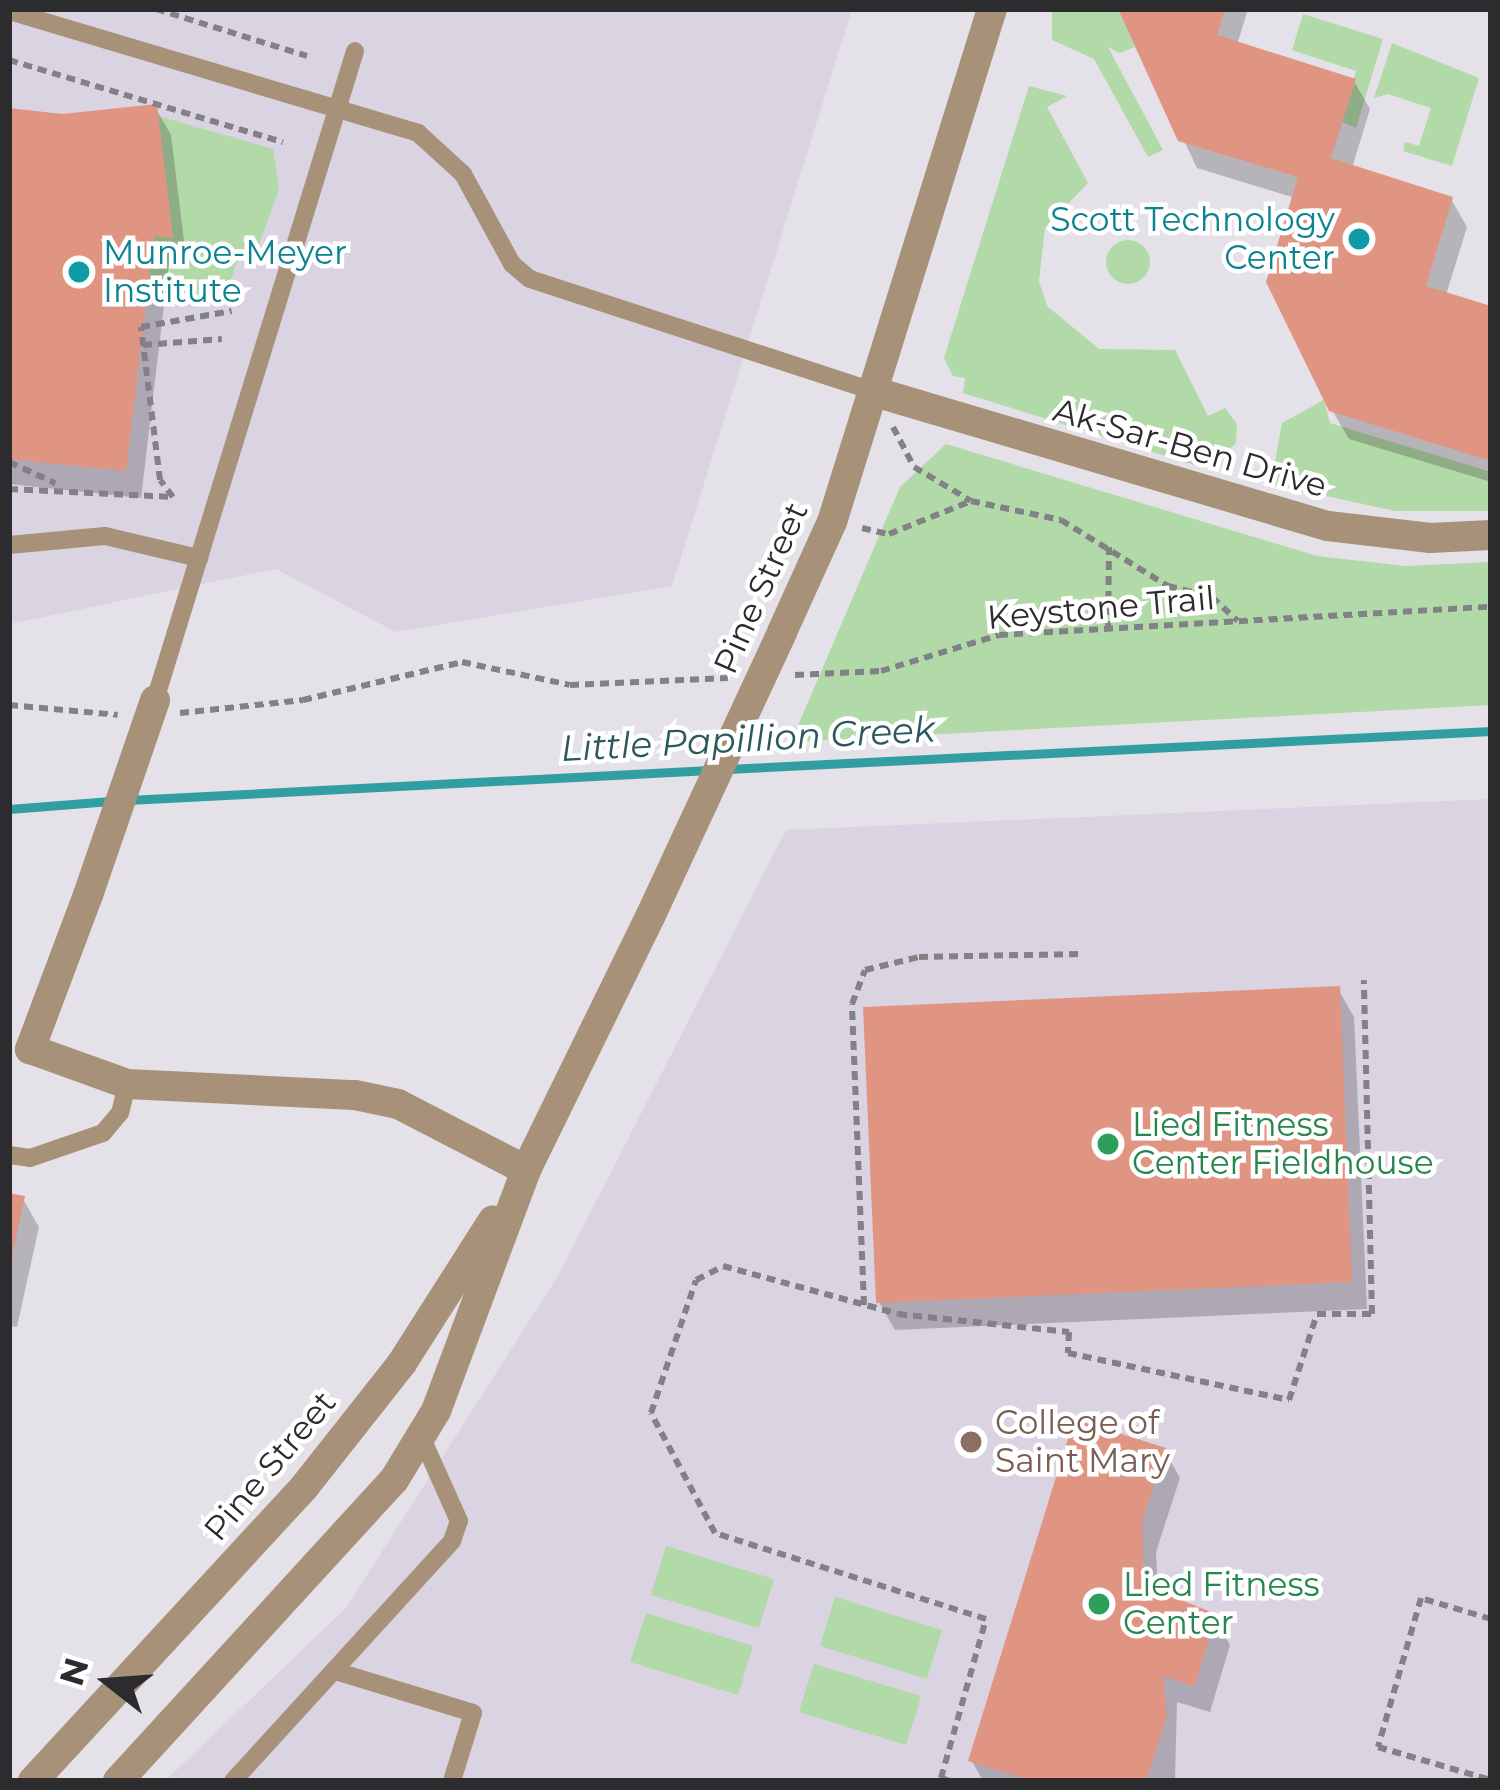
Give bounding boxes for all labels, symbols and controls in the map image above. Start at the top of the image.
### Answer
place label: Scott Technology Center [1050,200,1335,278]
marker: Scott Technology Center [1346,226,1372,252]
place label: Munroe-Meyer Institute [103,233,347,311]
marker: Munroe-Meyer Institute [66,259,92,285]
street label: Ak-Sar-Ben Drive [1049,390,1331,506]
street label: Pine Street [706,496,816,680]
street label: Keystone Trail [986,578,1216,638]
water label: Little Papillion Creek [560,708,936,770]
place label: Lied Fitness Center Fieldhouse [1132,1105,1434,1183]
marker: Lied Fitness Center Fieldhouse [1095,1131,1121,1157]
street label: Pine Street [196,1383,344,1549]
place label: College of Saint Mary [995,1403,1170,1481]
marker: College of Saint Mary [958,1429,984,1455]
place label: Lied Fitness Center [1123,1565,1320,1643]
marker: Lied Fitness Center [1086,1591,1112,1617]
north arrow [48,1622,168,1742]
text: N [51,1653,97,1690]

